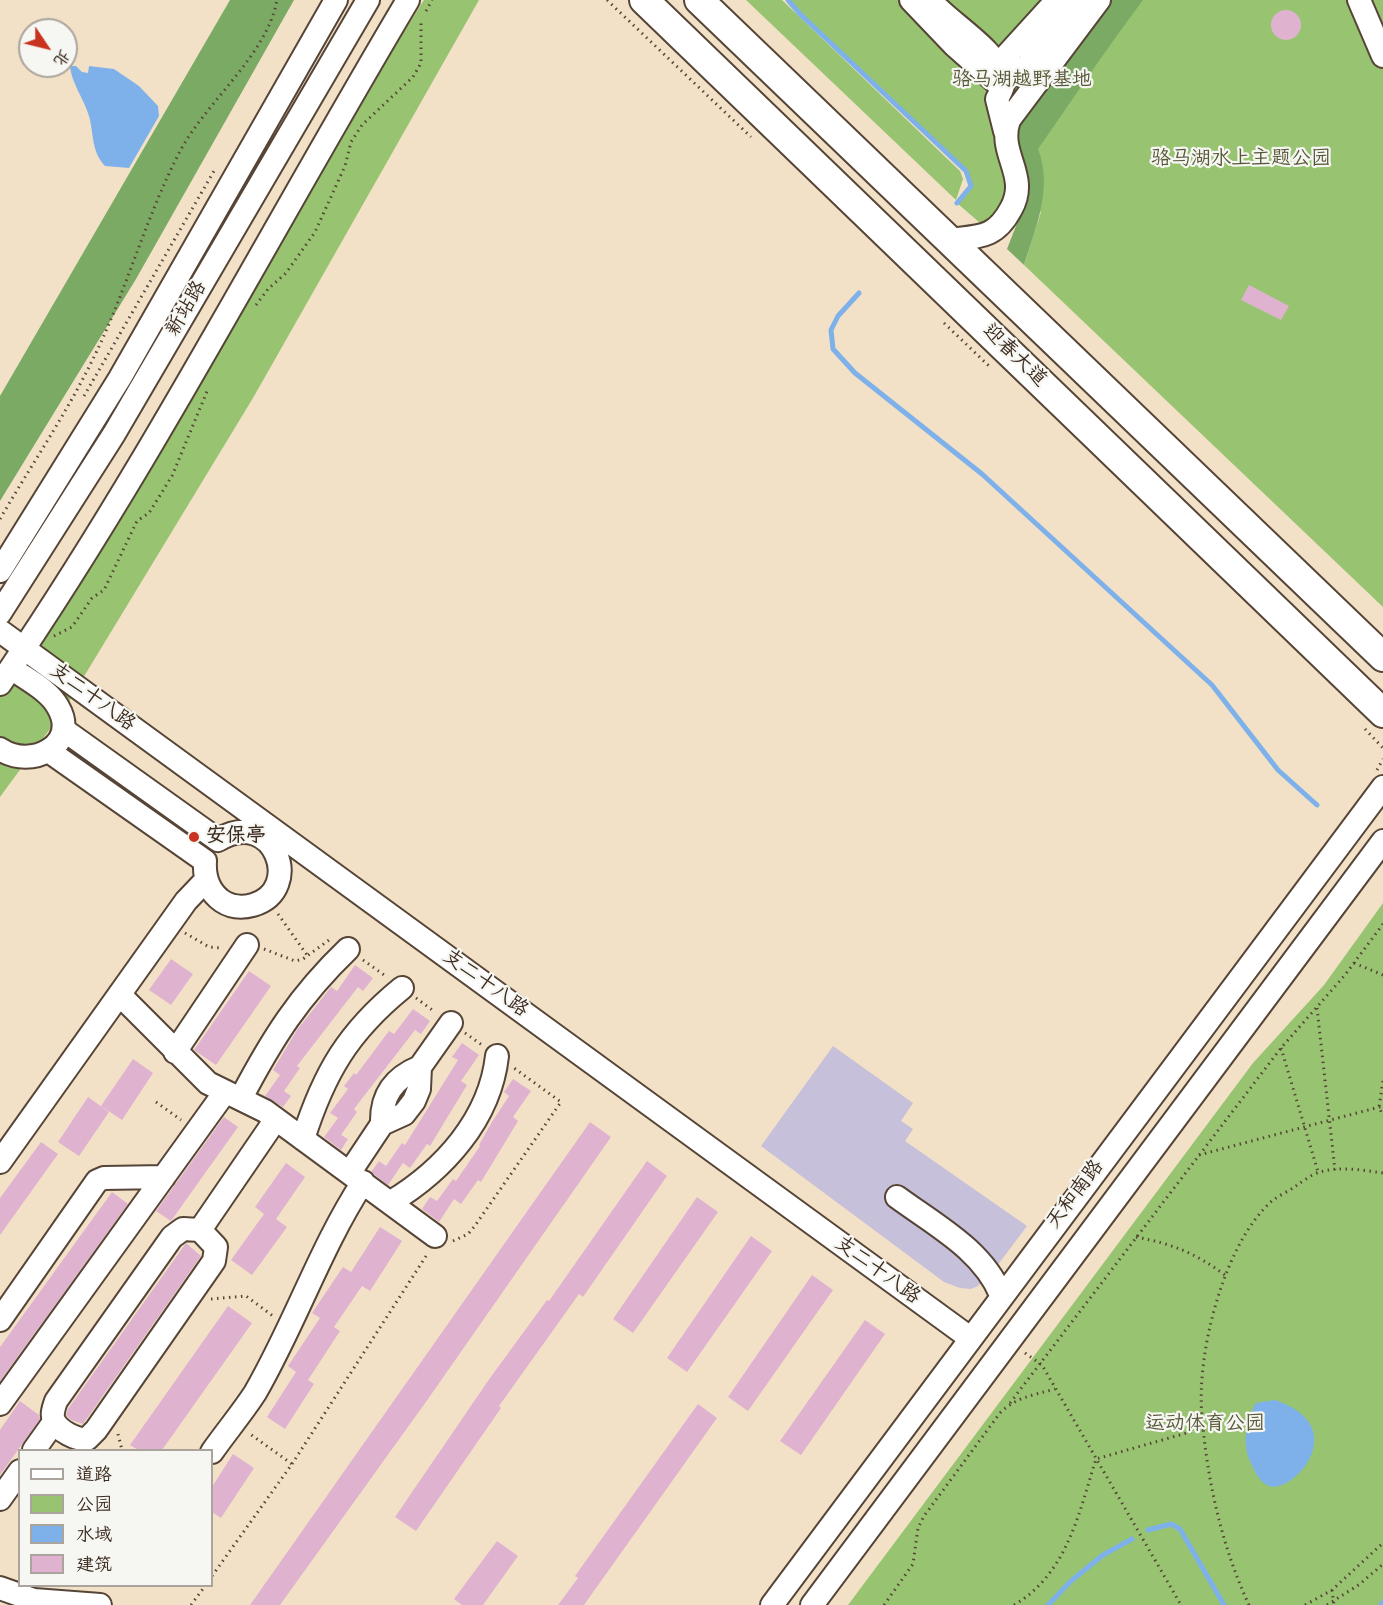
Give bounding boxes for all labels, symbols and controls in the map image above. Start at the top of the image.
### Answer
north arrow [18,18,78,78]
text: 北 [48,45,75,70]
park label: 骆马湖越野基地 [952,69,1092,93]
park label: 骆马湖水上主题公园 [1151,148,1331,172]
street label: 新站路 [162,277,212,341]
street label: 迎春大道 [977,320,1051,392]
street label: 支二十八路 [44,659,140,737]
place label: 安保亭 [206,825,266,849]
marker: 安保亭 [187,830,201,844]
street label: 支二十八路 [437,945,533,1023]
street label: 天和南路 [1042,1156,1110,1234]
street label: 支二十八路 [829,1232,925,1310]
park label: 运动体育公园 [1145,1413,1265,1437]
legend [18,1449,213,1587]
text: 道路 [76,1463,112,1487]
text: 公园 [76,1493,112,1517]
text: 水域 [76,1523,112,1547]
text: 建筑 [76,1553,112,1577]

